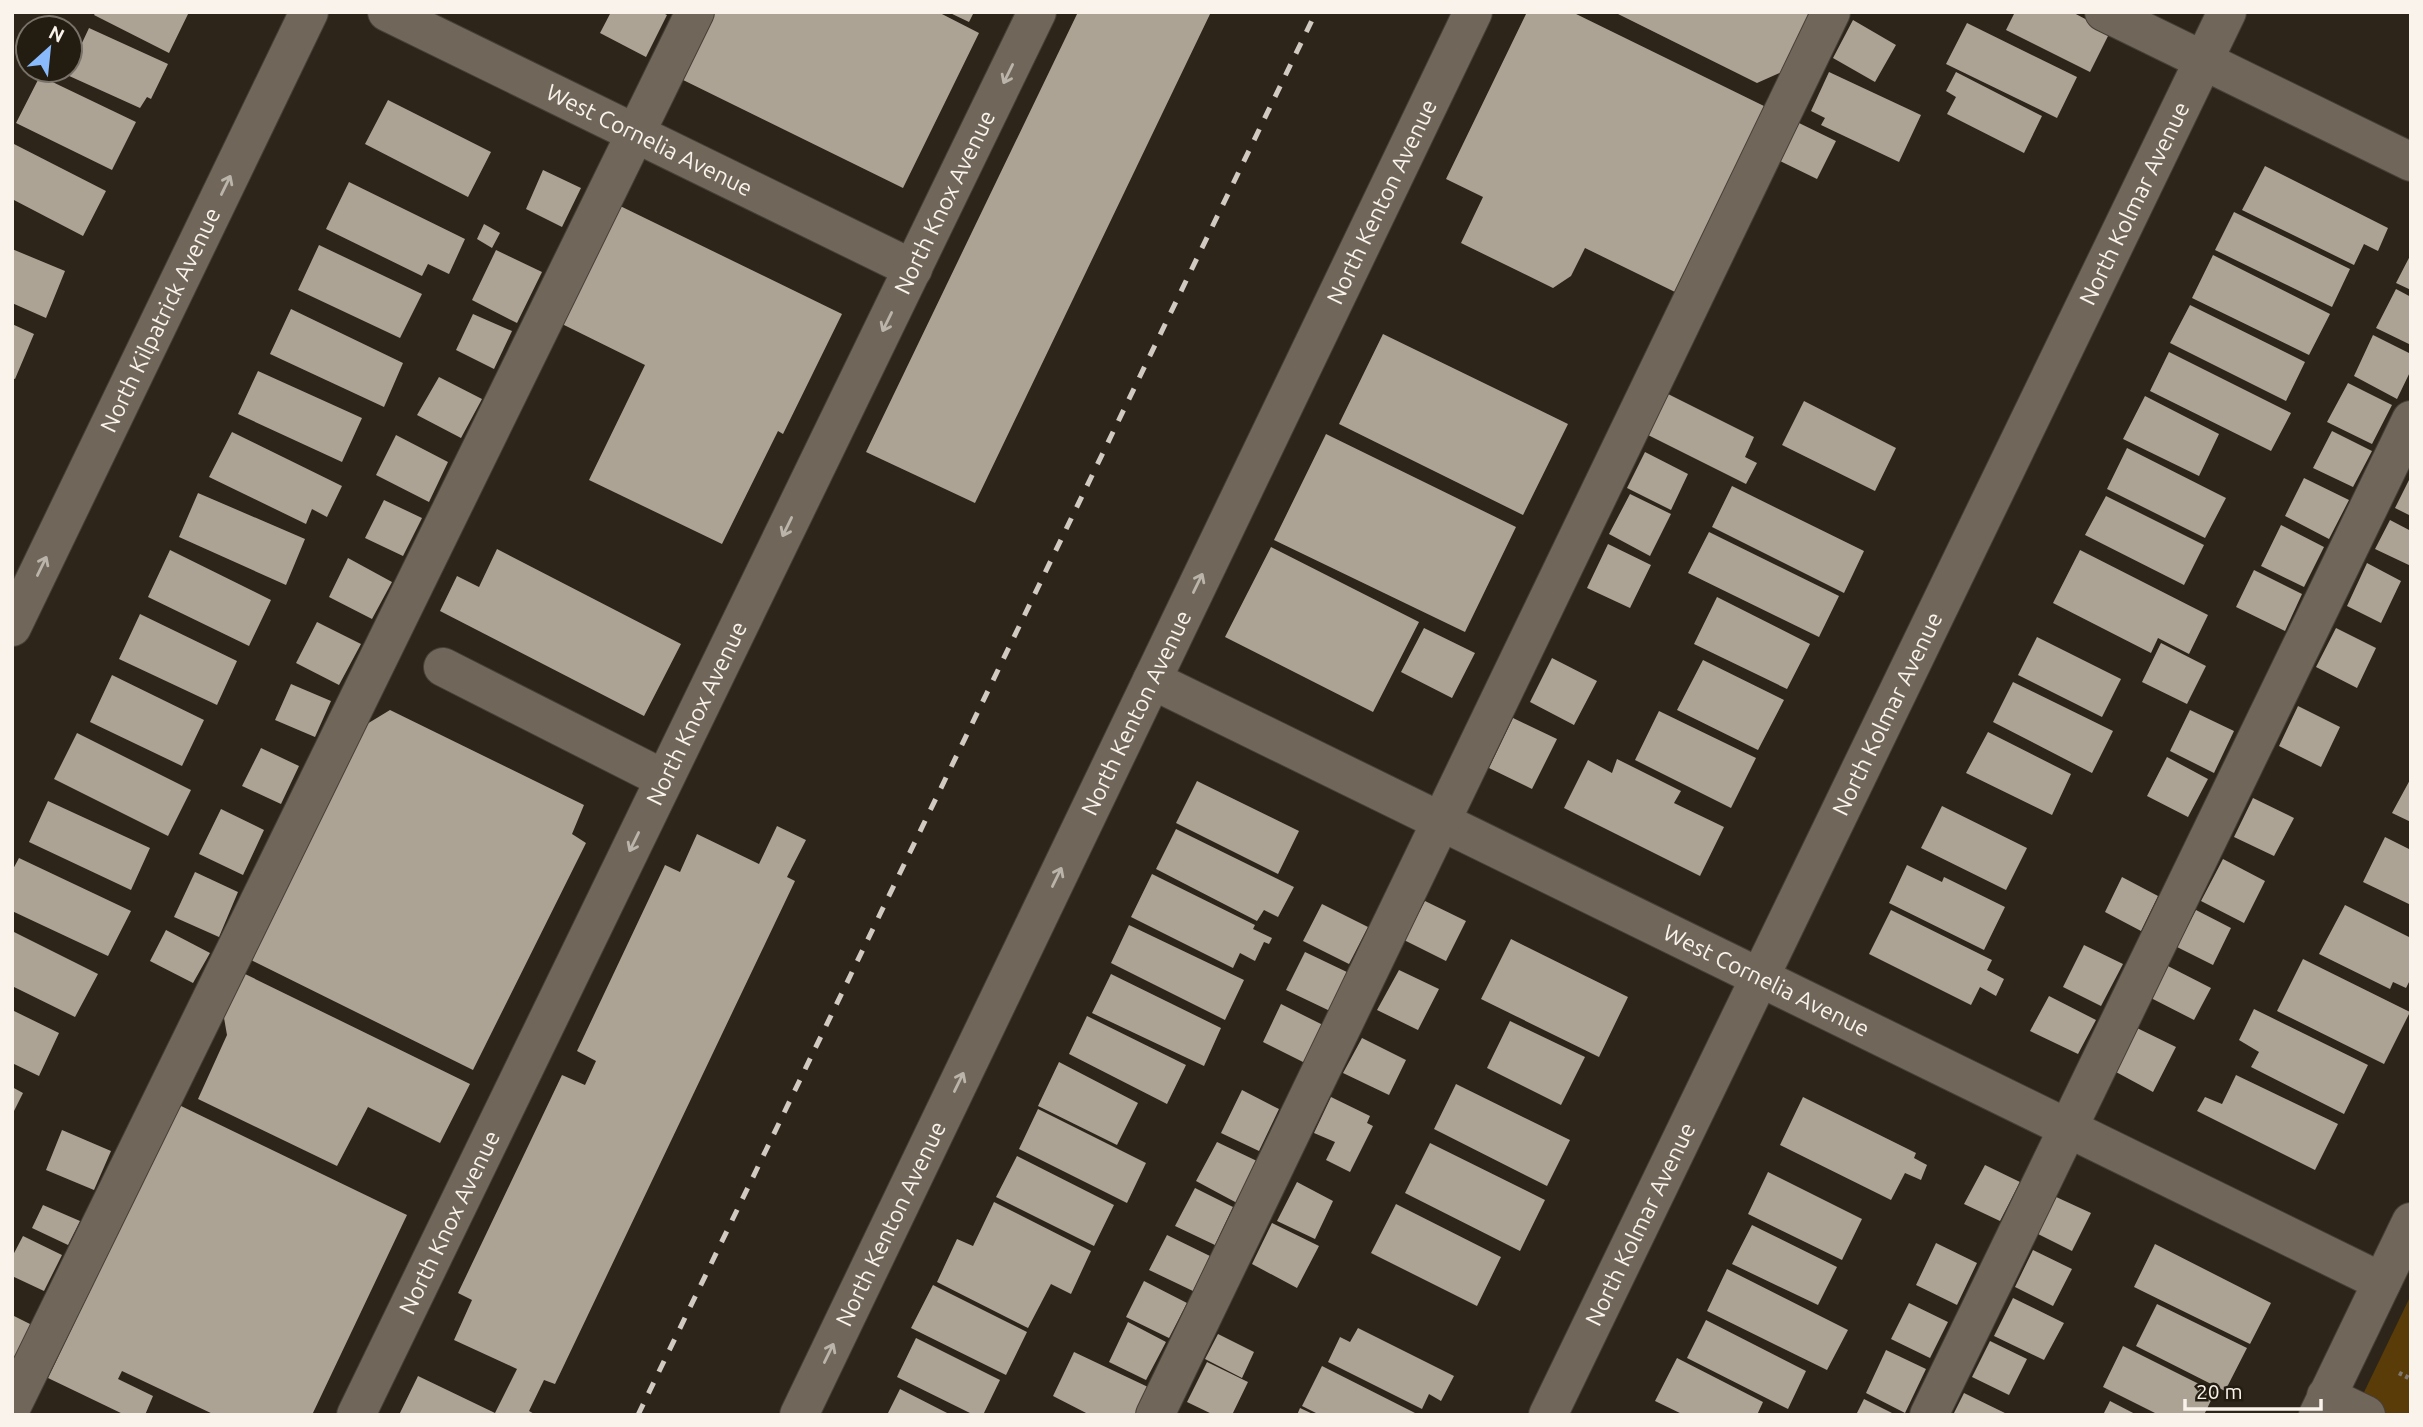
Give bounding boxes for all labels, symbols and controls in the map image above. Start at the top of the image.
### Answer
north arrow [14,14,84,84]
text: N [45,21,68,47]
one-way arrow [1000,63,1014,84]
street label: West Cornelia Avenue [542,79,757,201]
street label: North Kenton Avenue [1322,95,1441,308]
street label: North Kolmar Avenue [2074,98,2194,309]
street label: North Knox Avenue [889,106,999,298]
one-way arrow [220,174,233,196]
street label: North Kilpatrick Avenue [95,204,225,436]
one-way arrow [879,311,893,332]
one-way arrow [780,516,793,537]
one-way arrow [36,556,49,577]
one-way arrow [1192,573,1206,594]
street label: North Kenton Avenue [1076,606,1196,819]
street label: North Kolmar Avenue [1827,608,1947,819]
street label: North Knox Avenue [641,617,751,809]
one-way arrow [627,831,640,852]
one-way arrow [1051,867,1065,888]
street label: West Cornelia Avenue [1659,919,1874,1041]
one-way arrow [953,1072,966,1093]
street label: North Kenton Avenue [831,1117,950,1330]
street label: North Kolmar Avenue [1580,1118,1700,1330]
street label: North Knox Avenue [394,1126,504,1318]
one-way arrow [822,1343,836,1364]
scale bar [2185,1368,2322,1412]
text: 20 m [2196,1379,2243,1403]

